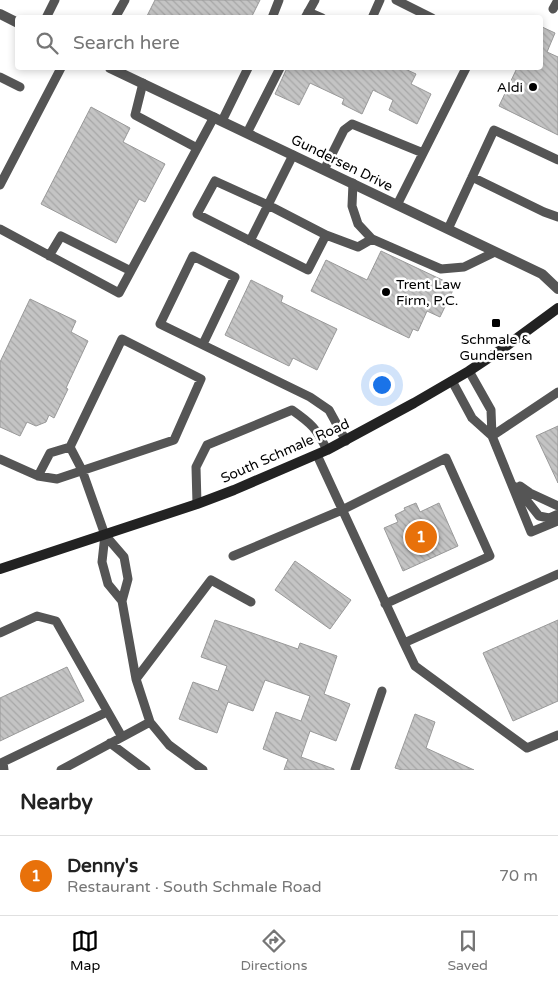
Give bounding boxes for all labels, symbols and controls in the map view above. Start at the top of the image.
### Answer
search box [15,15,543,70]
icon: search [33,29,61,57]
text: Search here [73,32,180,54]
place label: Aldi [497,79,523,96]
marker: Aldi [527,81,539,93]
street label: Gundersen Drive [288,131,396,195]
place label: Trent Law Firm, P.C. [396,276,461,309]
marker: Trent Law Firm, P.C. [380,286,392,298]
marker: Schmale & Gundersen [490,317,502,329]
place label: Schmale & Gundersen [460,331,532,364]
your location [369,372,395,398]
street label: South Schmale Road [218,415,352,487]
pin: 1 [405,518,437,556]
text: Nearby [20,790,93,815]
text: Denny's [67,855,138,877]
text: 1 [31,866,41,886]
text: 70 m [499,866,538,886]
text: Restaurant · South Schmale Road [67,877,322,897]
tab: Map [70,927,100,974]
tab: Directions [240,927,307,974]
tab: Saved [447,927,488,974]

